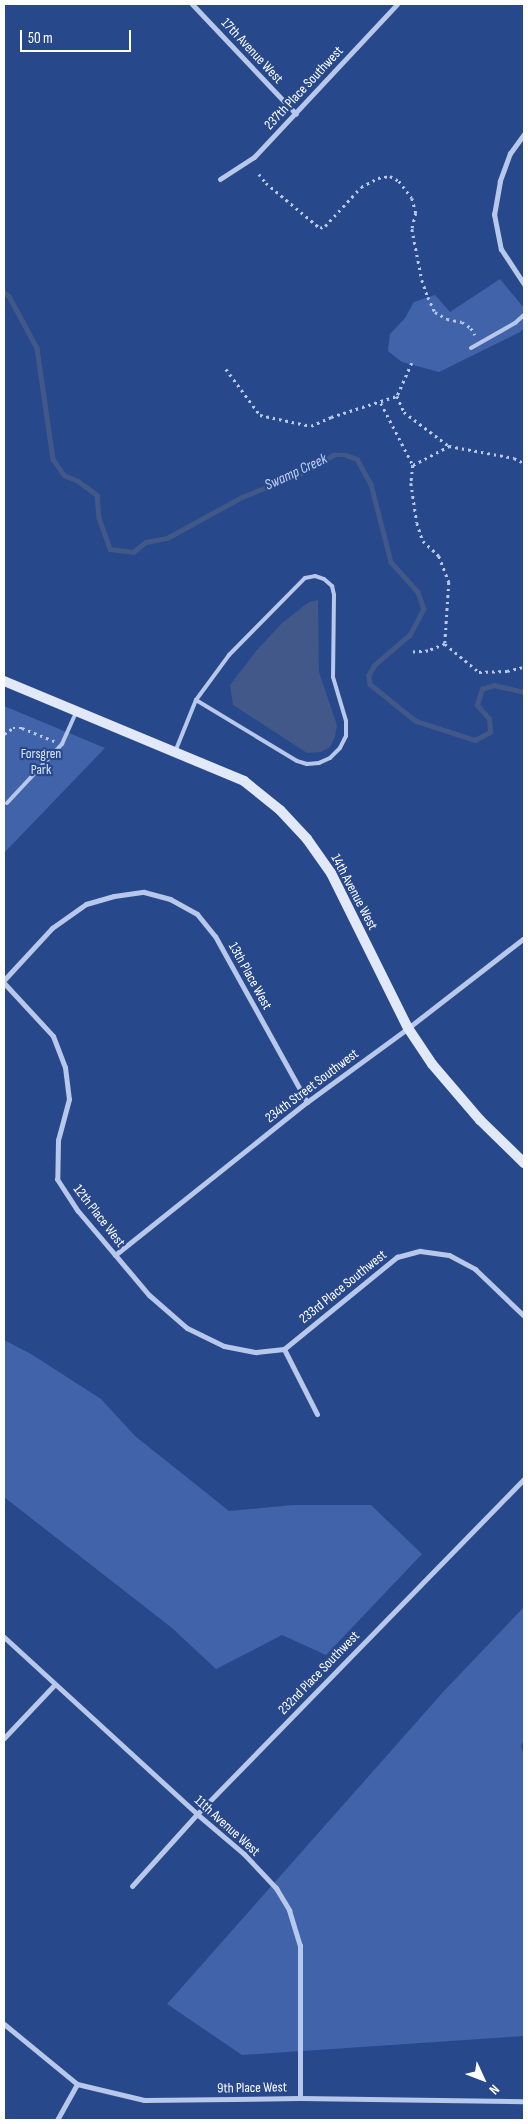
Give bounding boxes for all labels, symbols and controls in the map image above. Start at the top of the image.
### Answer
street label: 17th Avenue West [217,15,287,87]
scale bar [22,20,134,52]
text: 50 m [28,29,53,48]
street label: 237th Place Southwest [261,43,347,133]
water label: Swamp Creek [262,450,330,494]
park label: Forsgren Park [21,746,61,779]
street label: 14th Avenue West [327,851,381,933]
street label: 13th Place West [225,939,275,1013]
street label: 234th Street Southwest [262,1045,362,1127]
street label: 12th Place West [69,1182,129,1250]
street label: 233rd Place Southwest [296,1247,390,1327]
street label: 232nd Place Southwest [275,1628,363,1718]
street label: 11th Avenue West [191,1792,263,1860]
north arrow [458,2054,508,2104]
street label: 9th Place West [217,2079,287,2097]
text: N [486,2081,503,2098]

